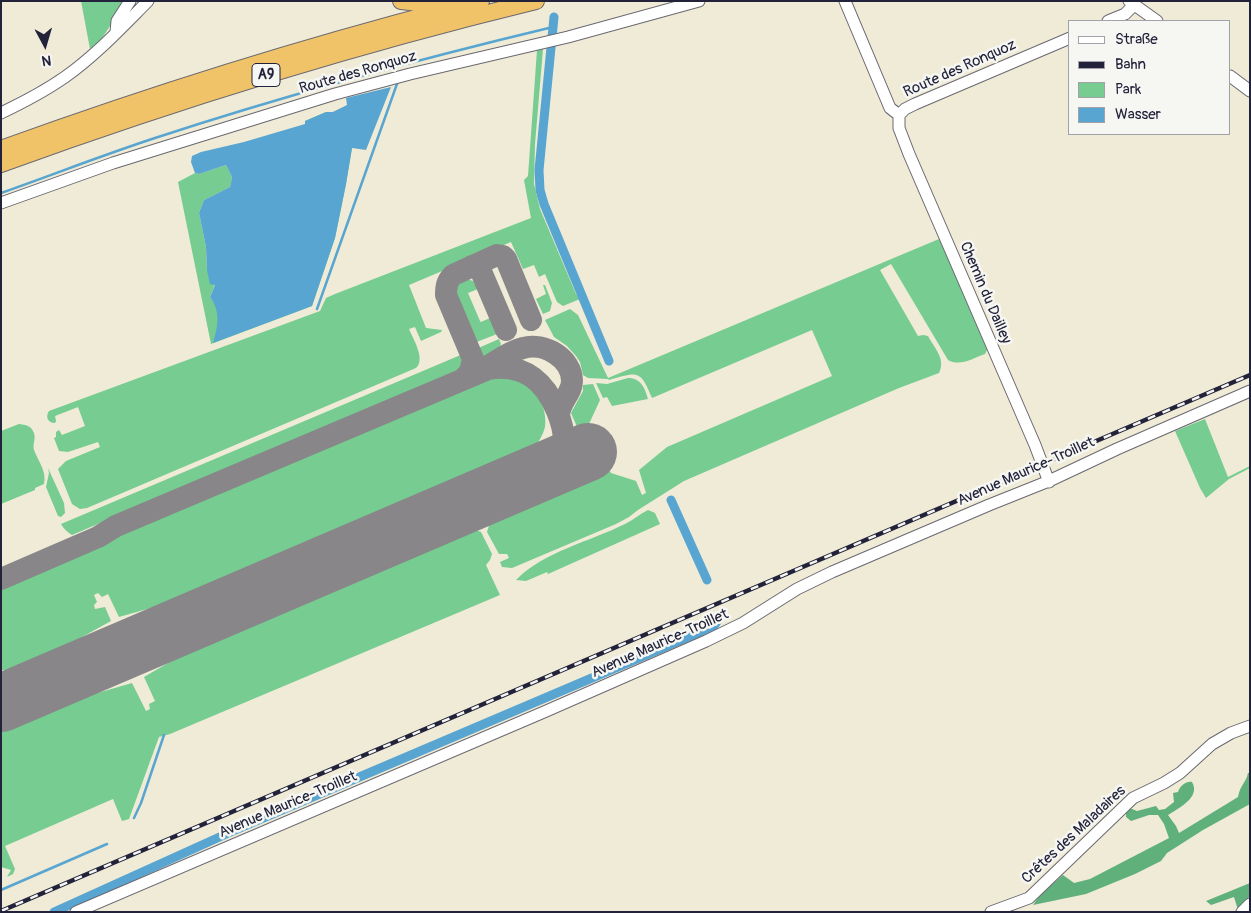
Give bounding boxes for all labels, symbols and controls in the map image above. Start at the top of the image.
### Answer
north arrow [20,20,70,70]
legend [1068,20,1231,135]
text: Straße [1115,30,1158,49]
street label: Route des Ronquoz [901,36,1019,102]
street label: Route des Ronquoz [297,48,419,98]
text: N [41,51,52,69]
text: Bahn [1115,55,1146,74]
road number: A9 [252,64,280,86]
text: Park [1115,80,1141,99]
text: Wasser [1115,105,1161,124]
street label: Chemin du Dailley [955,239,1015,347]
street label: Avenue Maurice-Troillet [955,434,1097,510]
street label: Avenue Maurice-Troillet [589,606,731,682]
street label: Avenue Maurice-Troillet [216,768,360,842]
street label: Crêtes des Maladaires [1018,782,1130,888]

